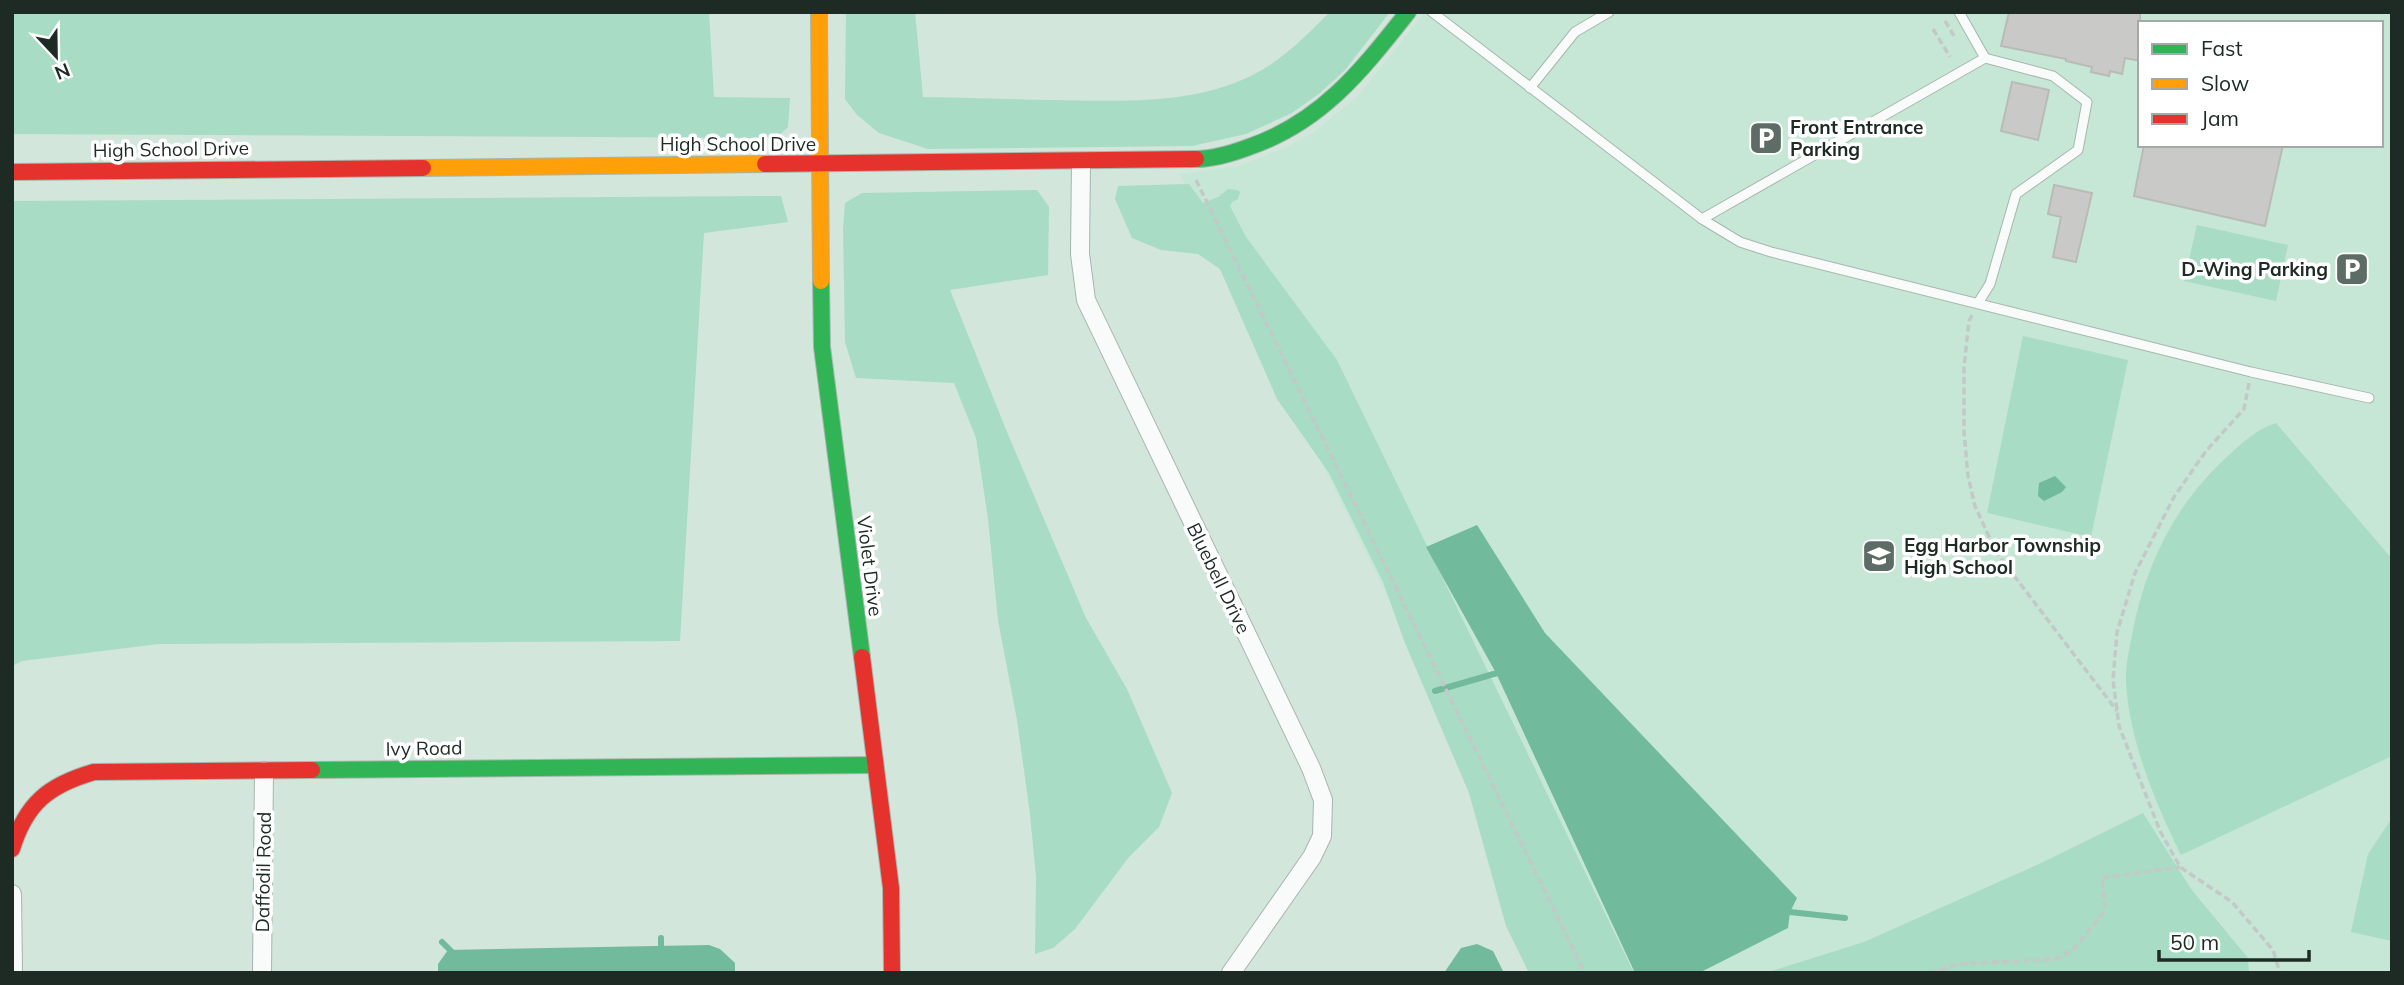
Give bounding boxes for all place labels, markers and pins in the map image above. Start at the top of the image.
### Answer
place label: Front Entrance Parking [1790,115,1923,161]
parking icon: Front Entrance Parking [1747,119,1785,157]
parking icon: D-Wing Parking [2333,250,2371,288]
place label: D-Wing Parking [2181,257,2328,281]
place label: Egg Harbor Township High School [1904,533,2101,579]
school or university icon: Egg Harbor Township High School [1860,537,1898,575]

